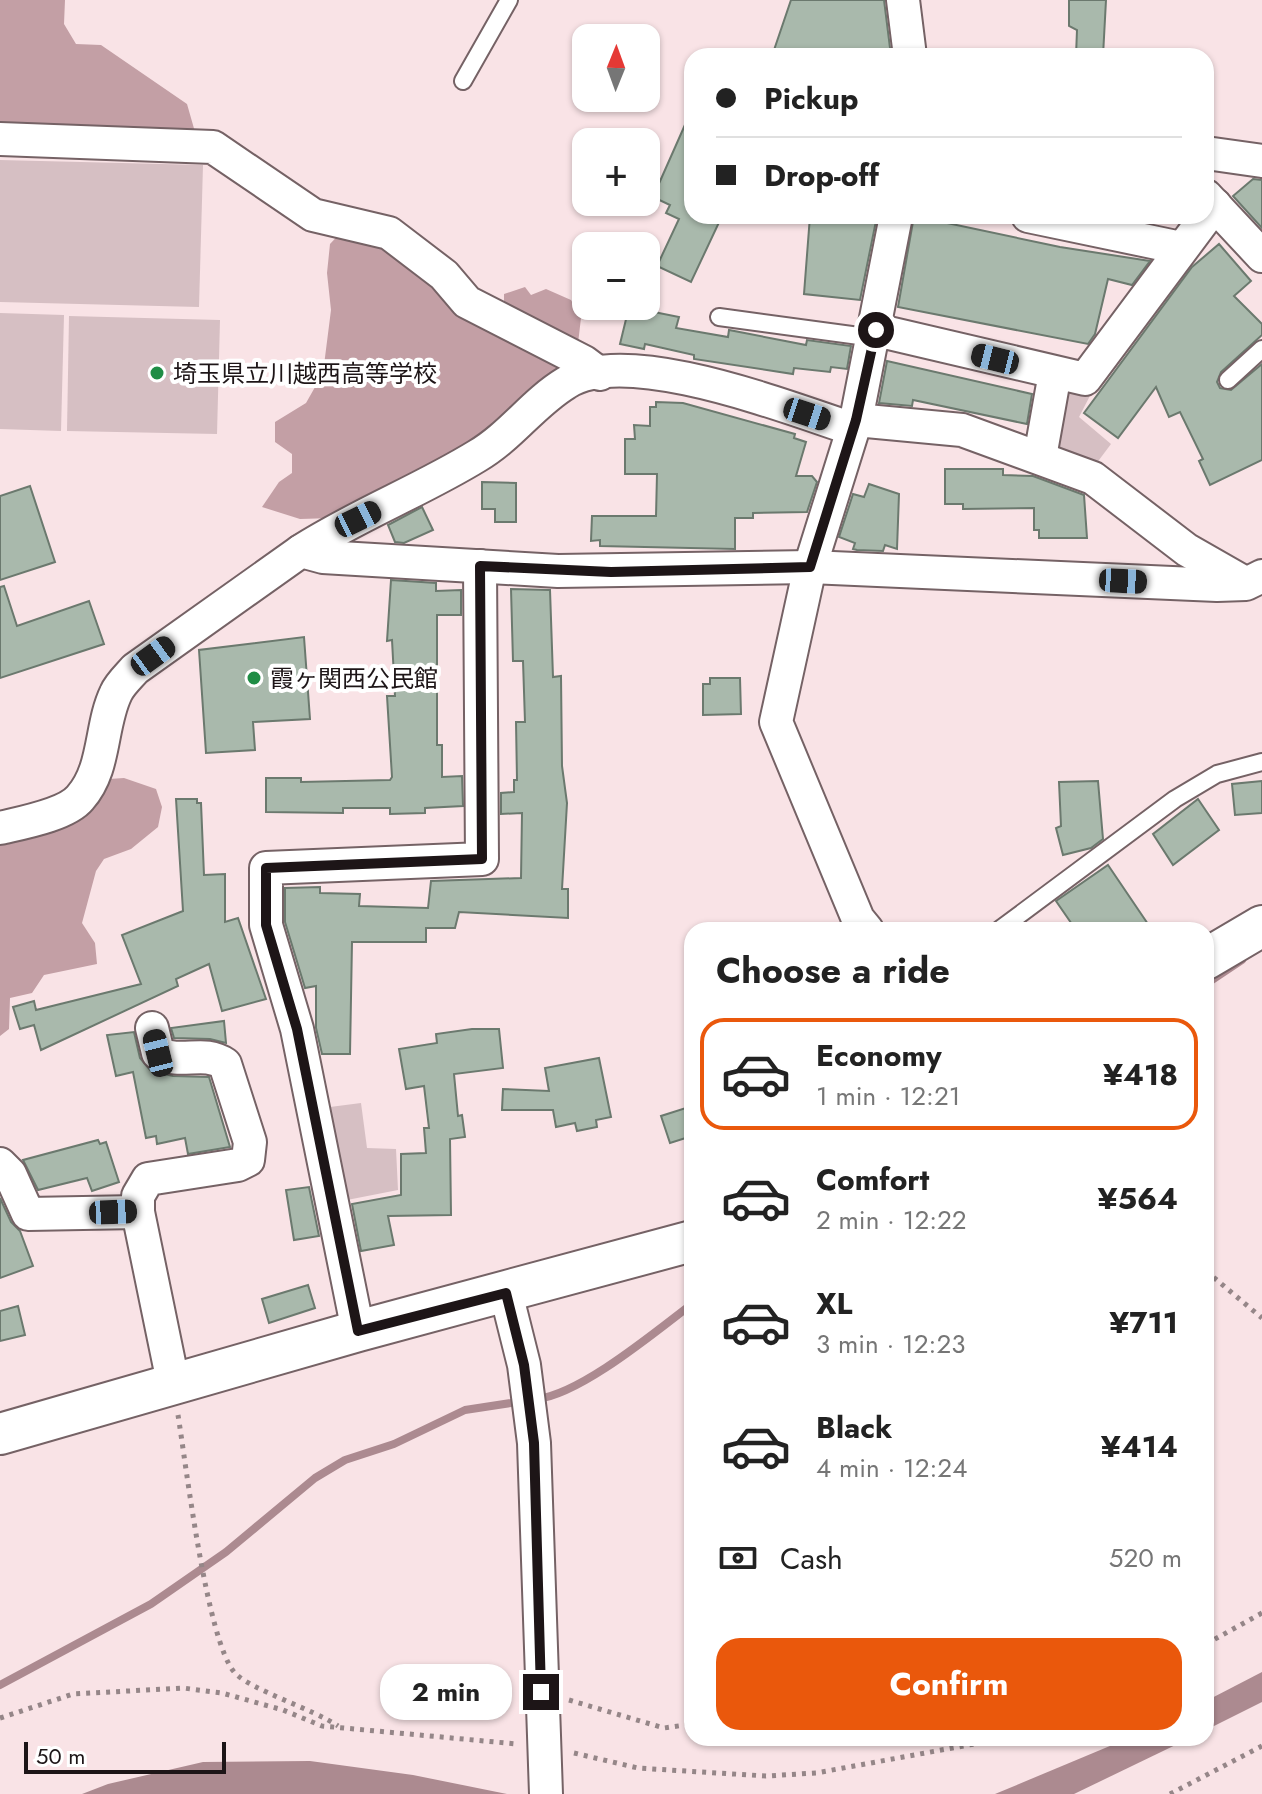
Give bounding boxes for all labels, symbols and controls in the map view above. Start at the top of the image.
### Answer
north arrow [572,24,660,112]
map controls [572,24,660,320]
text: Pickup [764,77,859,120]
button: + [572,128,660,216]
text: Drop-off [764,154,879,197]
button: − [572,232,660,320]
route start [858,312,894,348]
car [969,342,1021,376]
place label: 埼玉県立川越西高等学校 [173,356,437,391]
marker: 埼玉県立川越西高等学校 [148,364,166,382]
car [780,395,834,433]
car [331,498,385,540]
car [1098,568,1148,594]
car [127,632,179,680]
place label: 霞ヶ関西公民館 [270,661,438,696]
marker: 霞ヶ関西公民館 [245,669,263,687]
text: Choose a ride [716,944,950,996]
car [141,1027,175,1079]
text: Economy [816,1034,942,1077]
icon: car [720,1038,792,1110]
text: ¥418 [1103,1053,1178,1096]
text: 1 min · 12:21 [816,1077,960,1115]
text: Comfort [816,1158,929,1201]
icon: car [720,1162,792,1234]
text: ¥564 [1098,1177,1178,1220]
car [89,1199,137,1225]
text: 2 min · 12:22 [816,1201,967,1239]
text: XL [816,1282,852,1325]
icon: car [720,1286,792,1358]
text: ¥711 [1109,1301,1178,1344]
text: 3 min · 12:23 [816,1325,965,1363]
text: Black [816,1406,892,1449]
icon: car [720,1410,792,1482]
text: ¥414 [1101,1425,1178,1468]
text: 4 min · 12:24 [816,1449,967,1487]
icon: cash [716,1536,760,1580]
text: Cash [780,1537,843,1580]
text: 520 m [1109,1539,1182,1577]
button: Confirm [716,1638,1182,1730]
callout: 2 min [381,1664,513,1720]
text: 2 min [412,1673,480,1711]
route end [523,1674,559,1710]
scale bar [24,1738,226,1774]
text: 50 m [36,1740,85,1772]

